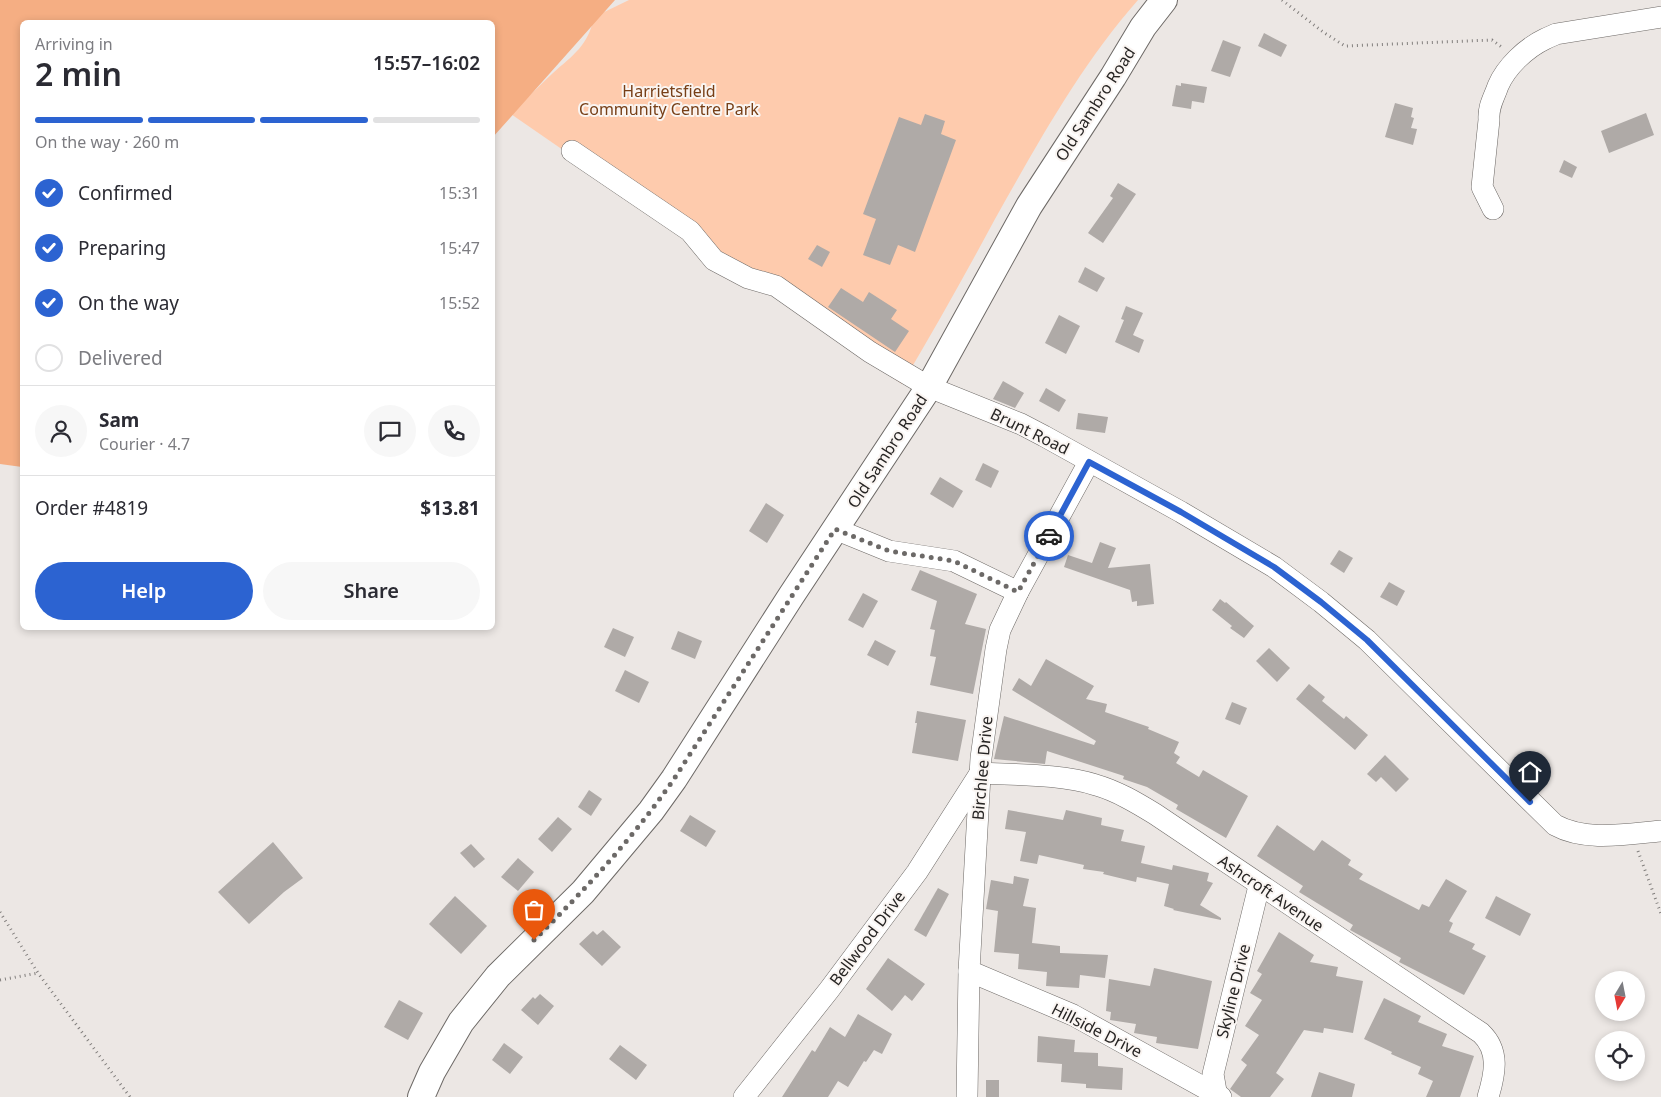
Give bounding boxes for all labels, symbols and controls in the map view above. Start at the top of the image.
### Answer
text: Arriving in [35,33,113,55]
street label: Old Sambro Road [1050,43,1140,165]
text: 15:57–16:02 [373,50,480,76]
text: 2 min [35,52,122,95]
park label: Harrietsfield Community Centre Park [579,80,759,120]
text: On the way · 260 m [35,131,179,153]
icon: check [35,179,63,207]
text: Confirmed [78,180,173,206]
text: 15:31 [439,182,480,204]
icon: check [35,234,63,262]
text: Preparing [78,235,166,261]
text: 15:47 [439,237,480,259]
icon: check [35,289,63,317]
text: On the way [78,290,179,316]
text: 15:52 [439,292,480,314]
text: Delivered [78,345,163,371]
street label: Old Sambro Road [842,390,932,512]
street label: Brunt Road [987,402,1073,460]
button: person [35,405,87,457]
button: chat [364,405,416,457]
button: phone [428,405,480,457]
text: Sam [99,407,139,433]
text: Courier · 4.7 [99,433,190,455]
text: Order #4819 [35,495,148,521]
text: $13.81 [420,495,480,521]
courier [1024,511,1074,561]
icon: car [1035,522,1063,550]
button: Help [35,562,253,620]
button: Share [263,562,480,620]
street label: Birchlee Drive [966,715,998,821]
pin [1509,751,1551,802]
icon: home [1516,758,1544,786]
street label: Ashcroft Avenue [1214,849,1328,937]
street label: Bellwood Drive [824,886,910,990]
pin [513,889,555,940]
icon: bag [520,896,548,924]
street label: Skyline Drive [1211,942,1255,1040]
north arrow [1595,971,1645,1021]
map controls [1595,971,1645,1081]
street label: Hillside Drive [1048,998,1146,1062]
button: locate [1595,1031,1645,1081]

